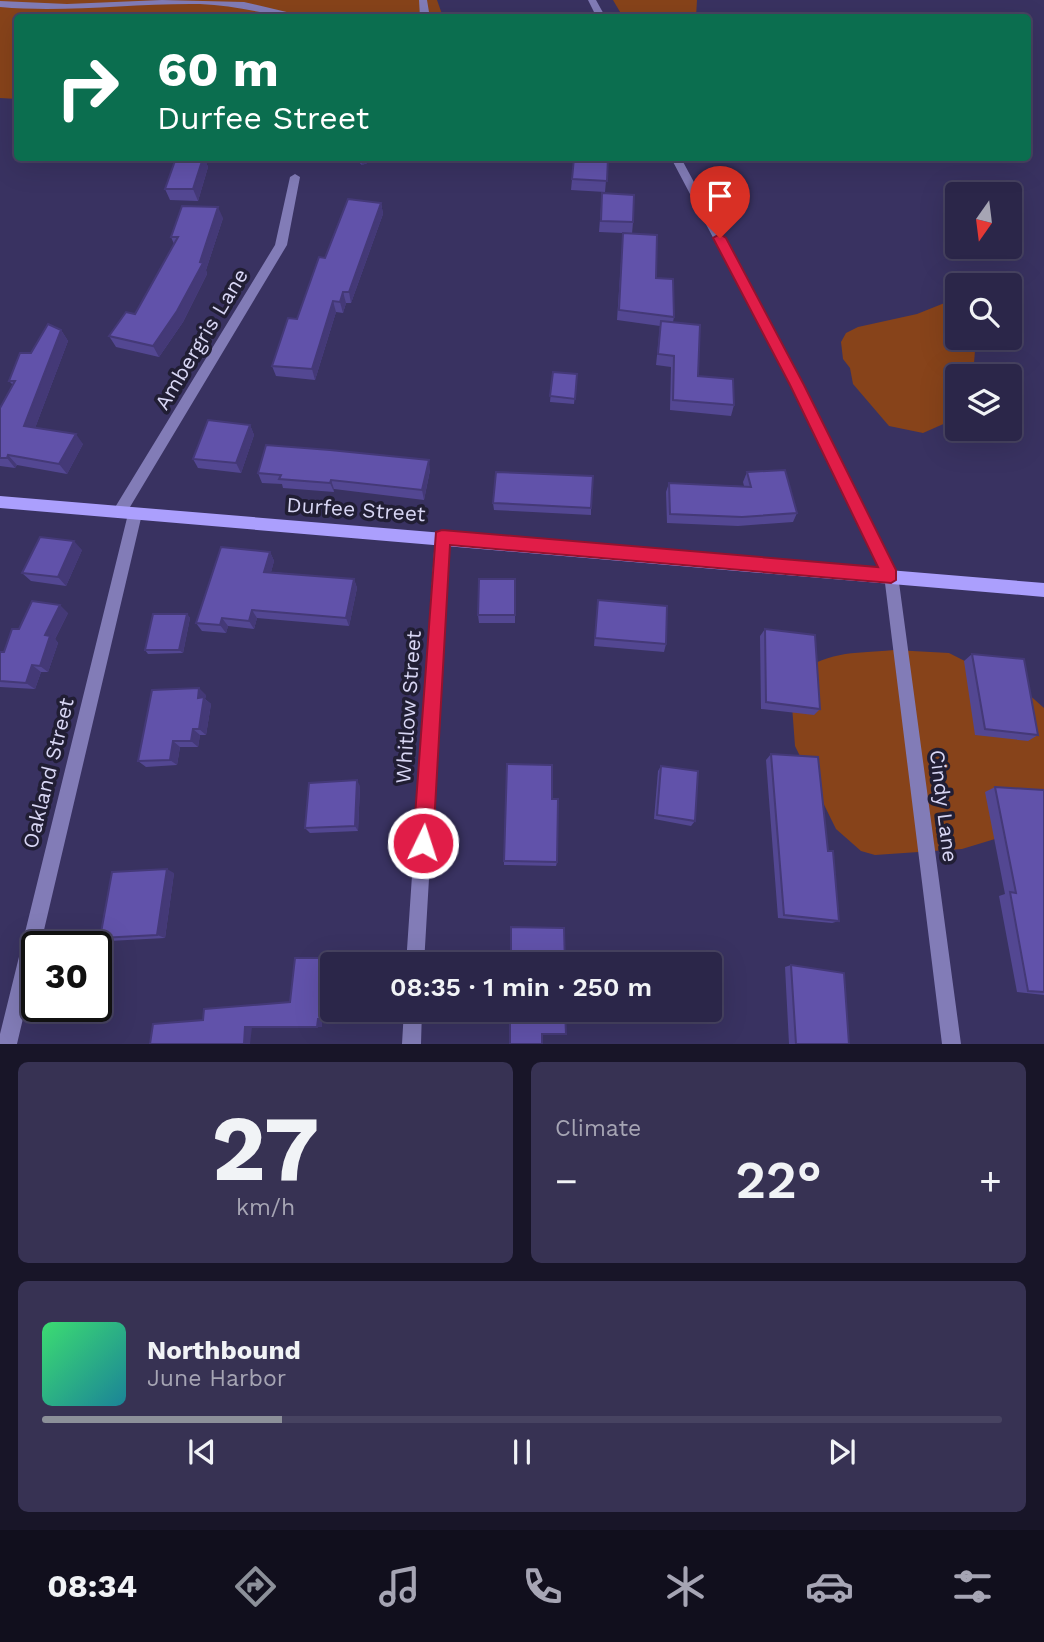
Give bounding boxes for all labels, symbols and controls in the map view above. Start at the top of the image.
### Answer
text: 60 m [157,40,279,98]
icon: right [42,42,133,133]
text: Durfee Street [157,99,369,137]
pin [690,166,750,238]
icon: arrive [701,177,739,215]
north arrow [945,182,1022,259]
map controls [945,182,1022,441]
street label: Ambergris Lane [149,264,253,414]
button: search [945,273,1022,350]
button: layers [945,364,1022,441]
street label: Durfee Street [286,492,427,526]
street label: Whitlow Street [390,629,426,785]
street label: Oakland Street [17,695,79,851]
street label: Cindy Lane [925,748,963,864]
position arrow [386,806,460,880]
speed limit sign: 30 [21,931,112,1022]
text: 08:35 · 1 min · 250 m [390,972,652,1002]
text: 27 [212,1095,319,1202]
text: Climate [555,1115,641,1142]
text: 22° [735,1150,822,1211]
text: − [555,1159,578,1203]
text: + [979,1159,1002,1203]
text: km/h [236,1194,295,1221]
text: Northbound [147,1335,301,1365]
text: June Harbor [147,1365,286,1392]
icon: previous [183,1433,221,1471]
icon: pause [503,1433,541,1471]
icon: next [823,1433,861,1471]
icon: directions [231,1562,280,1611]
icon: music [375,1562,424,1611]
icon: phone [518,1562,567,1611]
icon: climate [661,1562,710,1611]
icon: car [805,1562,854,1611]
icon: filters [948,1562,997,1611]
text: 08:34 [47,1567,137,1605]

